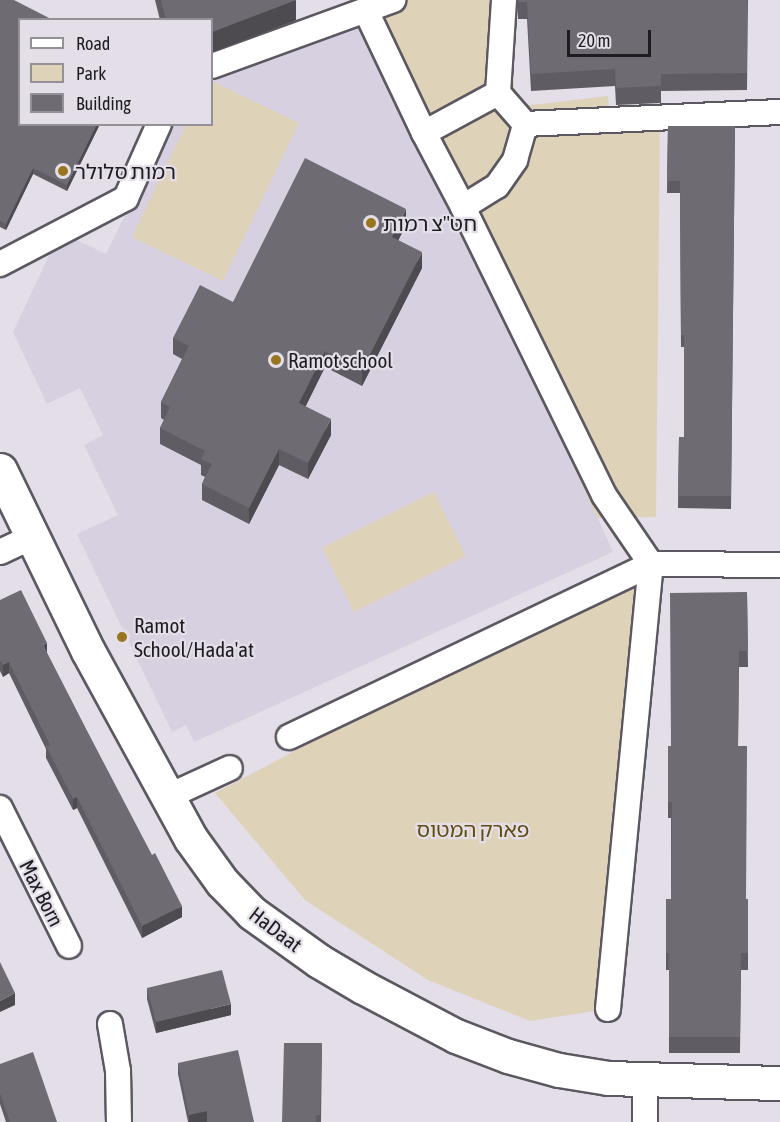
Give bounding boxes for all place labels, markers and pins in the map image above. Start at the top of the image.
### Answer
place label: רמות סלולר [75,158,176,184]
marker: רמות סלולר [56,164,70,178]
place label: חט''צ רמות [383,210,477,236]
marker: חט''צ רמות [364,216,378,230]
place label: Ramot school [288,347,393,373]
marker: Ramot school [269,353,283,367]
place label: Ramot School/Hada'at [134,612,254,662]
marker: Ramot School/Hada'at [115,630,129,644]

